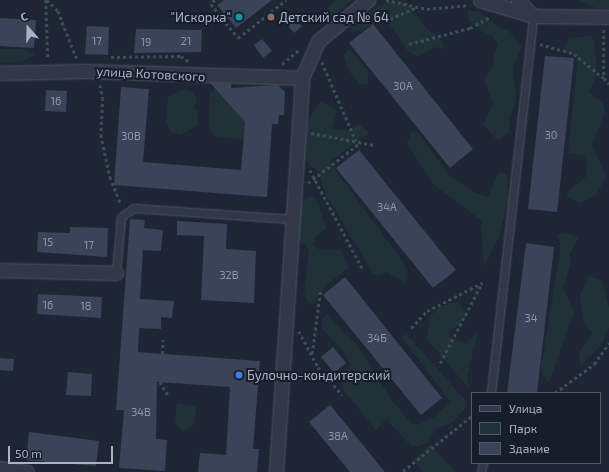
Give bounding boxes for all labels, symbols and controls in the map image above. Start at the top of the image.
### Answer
north arrow [8,8,48,48]
text: С [18,9,29,23]
place label: "Искорка" [171,9,231,25]
place label: Детский сад № 64 [279,9,389,25]
marker: "Искорка" [234,12,244,22]
marker: Детский сад № 64 [266,12,276,22]
house number: 17 [92,34,102,48]
house number: 21 [181,34,191,48]
house number: 19 [141,35,151,49]
street label: улица Котовского [96,63,206,85]
house number: 30А [393,79,413,93]
house number: 16 [51,94,61,108]
house number: 30 [545,128,557,142]
house number: 30В [121,129,141,143]
house number: 34А [377,200,397,214]
house number: 15 [43,235,53,249]
house number: 17 [84,238,94,252]
house number: 32В [219,268,239,282]
house number: 16 [43,298,53,312]
house number: 18 [80,299,92,313]
house number: 34 [525,311,537,325]
house number: 34Б [367,331,387,345]
place label: Булочно-кондитерский [247,367,390,383]
marker: Булочно-кондитерский [234,370,244,380]
legend [471,392,601,464]
text: Улица [509,401,542,415]
house number: 34В [131,405,151,419]
text: Парк [509,421,537,435]
house number: 38А [328,429,348,443]
scale bar [10,438,115,464]
text: Здание [509,441,550,455]
text: 50 m [15,446,42,460]

